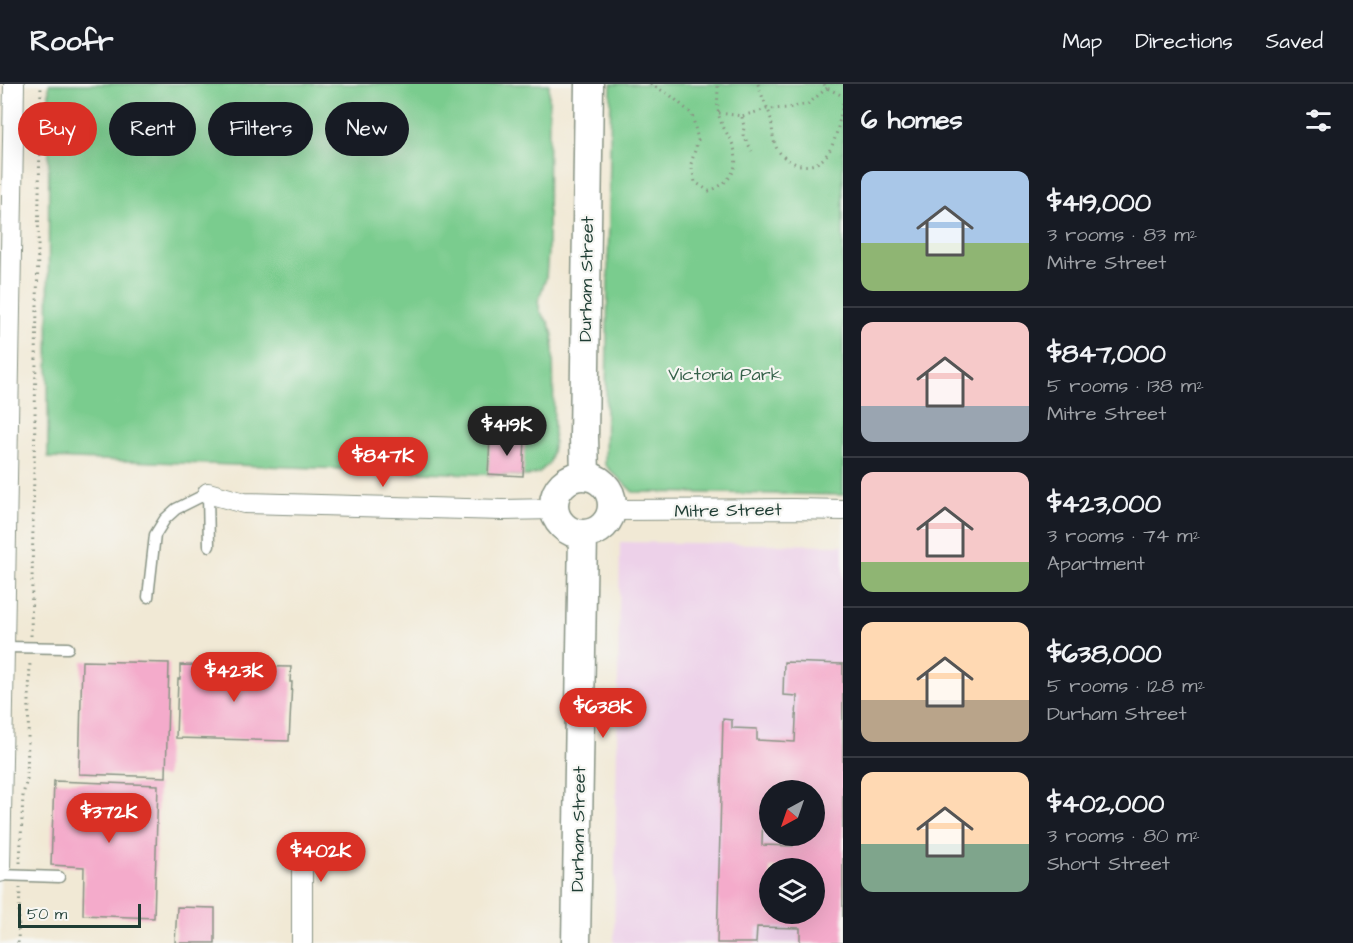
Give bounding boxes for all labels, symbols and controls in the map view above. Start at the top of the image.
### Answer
text: Roofr [30,22,114,61]
text: Map [1062,27,1102,56]
text: Directions [1135,27,1233,56]
text: Saved [1266,27,1323,56]
chip: Buy [18,102,97,156]
chip: Rent [109,102,196,156]
chip: Filters [208,102,313,156]
chip: New [325,102,409,156]
text: 6 homes [861,102,963,138]
icon: filters [1302,104,1335,137]
text: $419,000 [1047,185,1151,221]
icon: home [909,195,981,267]
street label: Durham Street [573,215,600,342]
text: 3 rooms · 83 m² [1047,221,1197,249]
text: Mitre Street [1047,249,1166,277]
text: $847,000 [1047,336,1166,372]
icon: home [909,346,981,418]
park label: Victoria Park [668,362,782,387]
text: 5 rooms · 138 m² [1047,372,1204,400]
text: Mitre Street [1047,400,1166,428]
pin: $419K [465,406,549,457]
text: $419K [482,411,532,439]
pin: $847K [341,437,425,488]
text: $847K [352,442,414,470]
text: $423,000 [1047,486,1161,522]
icon: home [909,496,981,568]
street label: Mitre Street [674,497,783,524]
text: 3 rooms · 74 m² [1047,522,1200,550]
text: Apartment [1047,550,1145,578]
text: $638,000 [1047,636,1162,672]
icon: home [909,646,981,718]
pin: $423K [192,652,276,703]
text: $423K [205,657,263,685]
text: 5 rooms · 128 m² [1047,672,1205,700]
pin: $638K [561,688,645,739]
text: $638K [574,693,632,721]
text: Durham Street [1047,700,1187,728]
street label: Durham Street [565,765,592,892]
north arrow [759,780,825,846]
map controls [759,780,825,924]
text: $402,000 [1047,786,1164,822]
pin: $372K [67,793,151,844]
icon: home [909,796,981,868]
text: $372K [80,798,138,826]
text: 3 rooms · 80 m² [1047,822,1200,850]
pin: $402K [279,832,363,883]
text: $402K [291,837,351,865]
text: Short Street [1047,850,1170,878]
button: layers [759,858,825,924]
scale bar [18,901,141,928]
text: 50 m [27,903,67,925]

